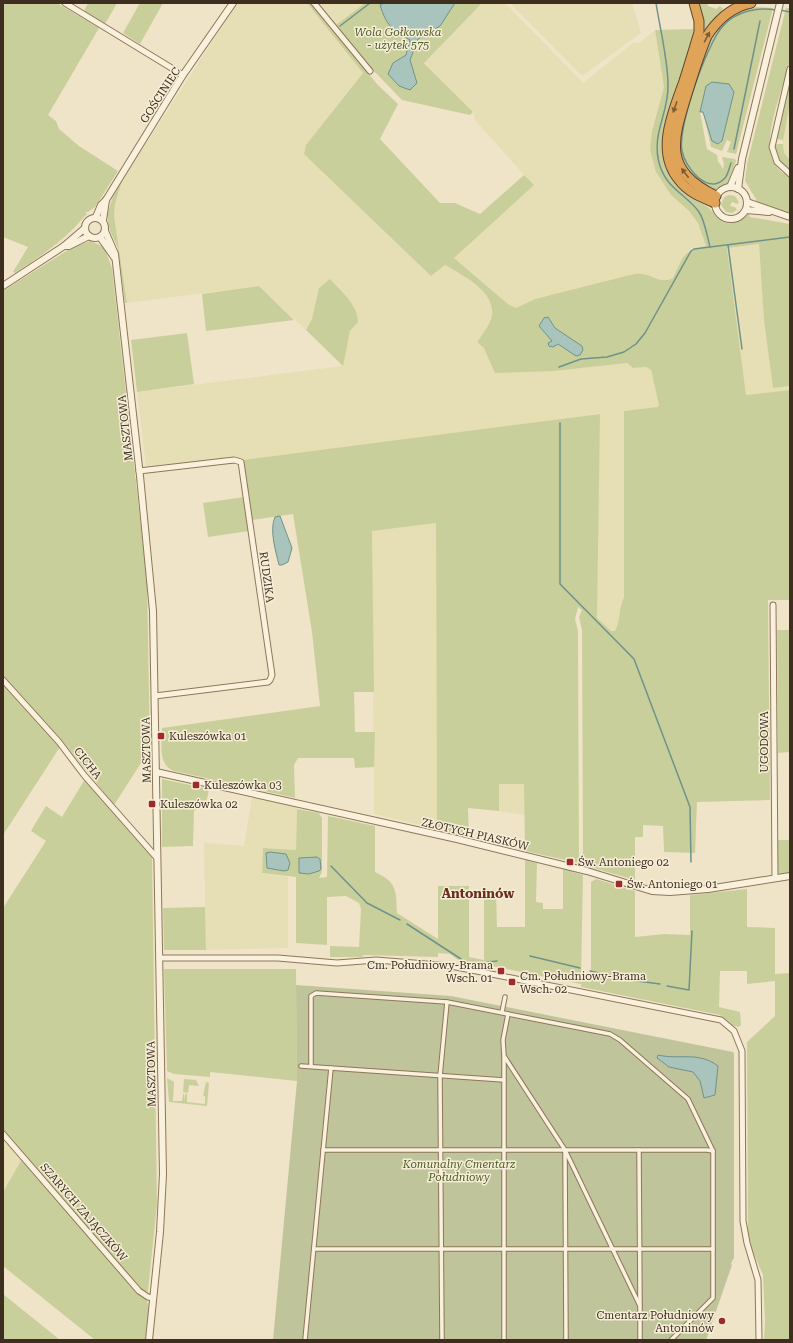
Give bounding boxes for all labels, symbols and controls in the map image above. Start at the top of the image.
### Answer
park label: Wola Gołkowska - użytek 575 [355,26,442,52]
one-way arrow [704,31,710,43]
street label: GOŚCINIEC [137,64,183,126]
one-way arrow [671,102,677,114]
one-way arrow [681,168,689,179]
street label: MASZTOWA [116,394,135,462]
street label: RUDZIKA [256,551,277,604]
street label: UGODOWA [758,711,771,773]
street label: MASZTOWA [139,717,154,783]
place label: Kuleszówka 01 [169,730,247,743]
marker: Kuleszówka 01 [156,731,166,741]
street label: CICHA [71,745,104,782]
place label: Kuleszówka 03 [204,779,282,792]
marker: Kuleszówka 03 [191,780,201,790]
place label: Kuleszówka 02 [160,798,238,811]
marker: Kuleszówka 02 [147,799,157,809]
street label: ZŁOTYCH PIASKÓW [420,815,531,853]
place label: Św. Antoniego 02 [578,855,669,869]
marker: Św. Antoniego 02 [565,857,575,867]
place label: Św. Antoniego 01 [627,877,718,891]
marker: Św. Antoniego 01 [614,879,624,889]
district label: Antoninów [442,886,515,901]
place label: Cm. Południowy-Brama Wsch. 01 [367,959,493,985]
marker: Cm. Południowy-Brama Wsch. 01 [496,966,506,976]
place label: Cm. Południowy-Brama Wsch. 02 [520,970,646,996]
marker: Cm. Południowy-Brama Wsch. 02 [507,977,517,987]
street label: MASZTOWA [144,1041,159,1107]
park label: Komunalny Cmentarz Południowy [402,1158,516,1184]
street label: SZARYCH ZAJĄCZKÓW [38,1160,131,1265]
place label: Cmentarz Południowy Antoninów [596,1309,715,1335]
marker: Cmentarz Południowy Antoninów [717,1316,727,1326]

